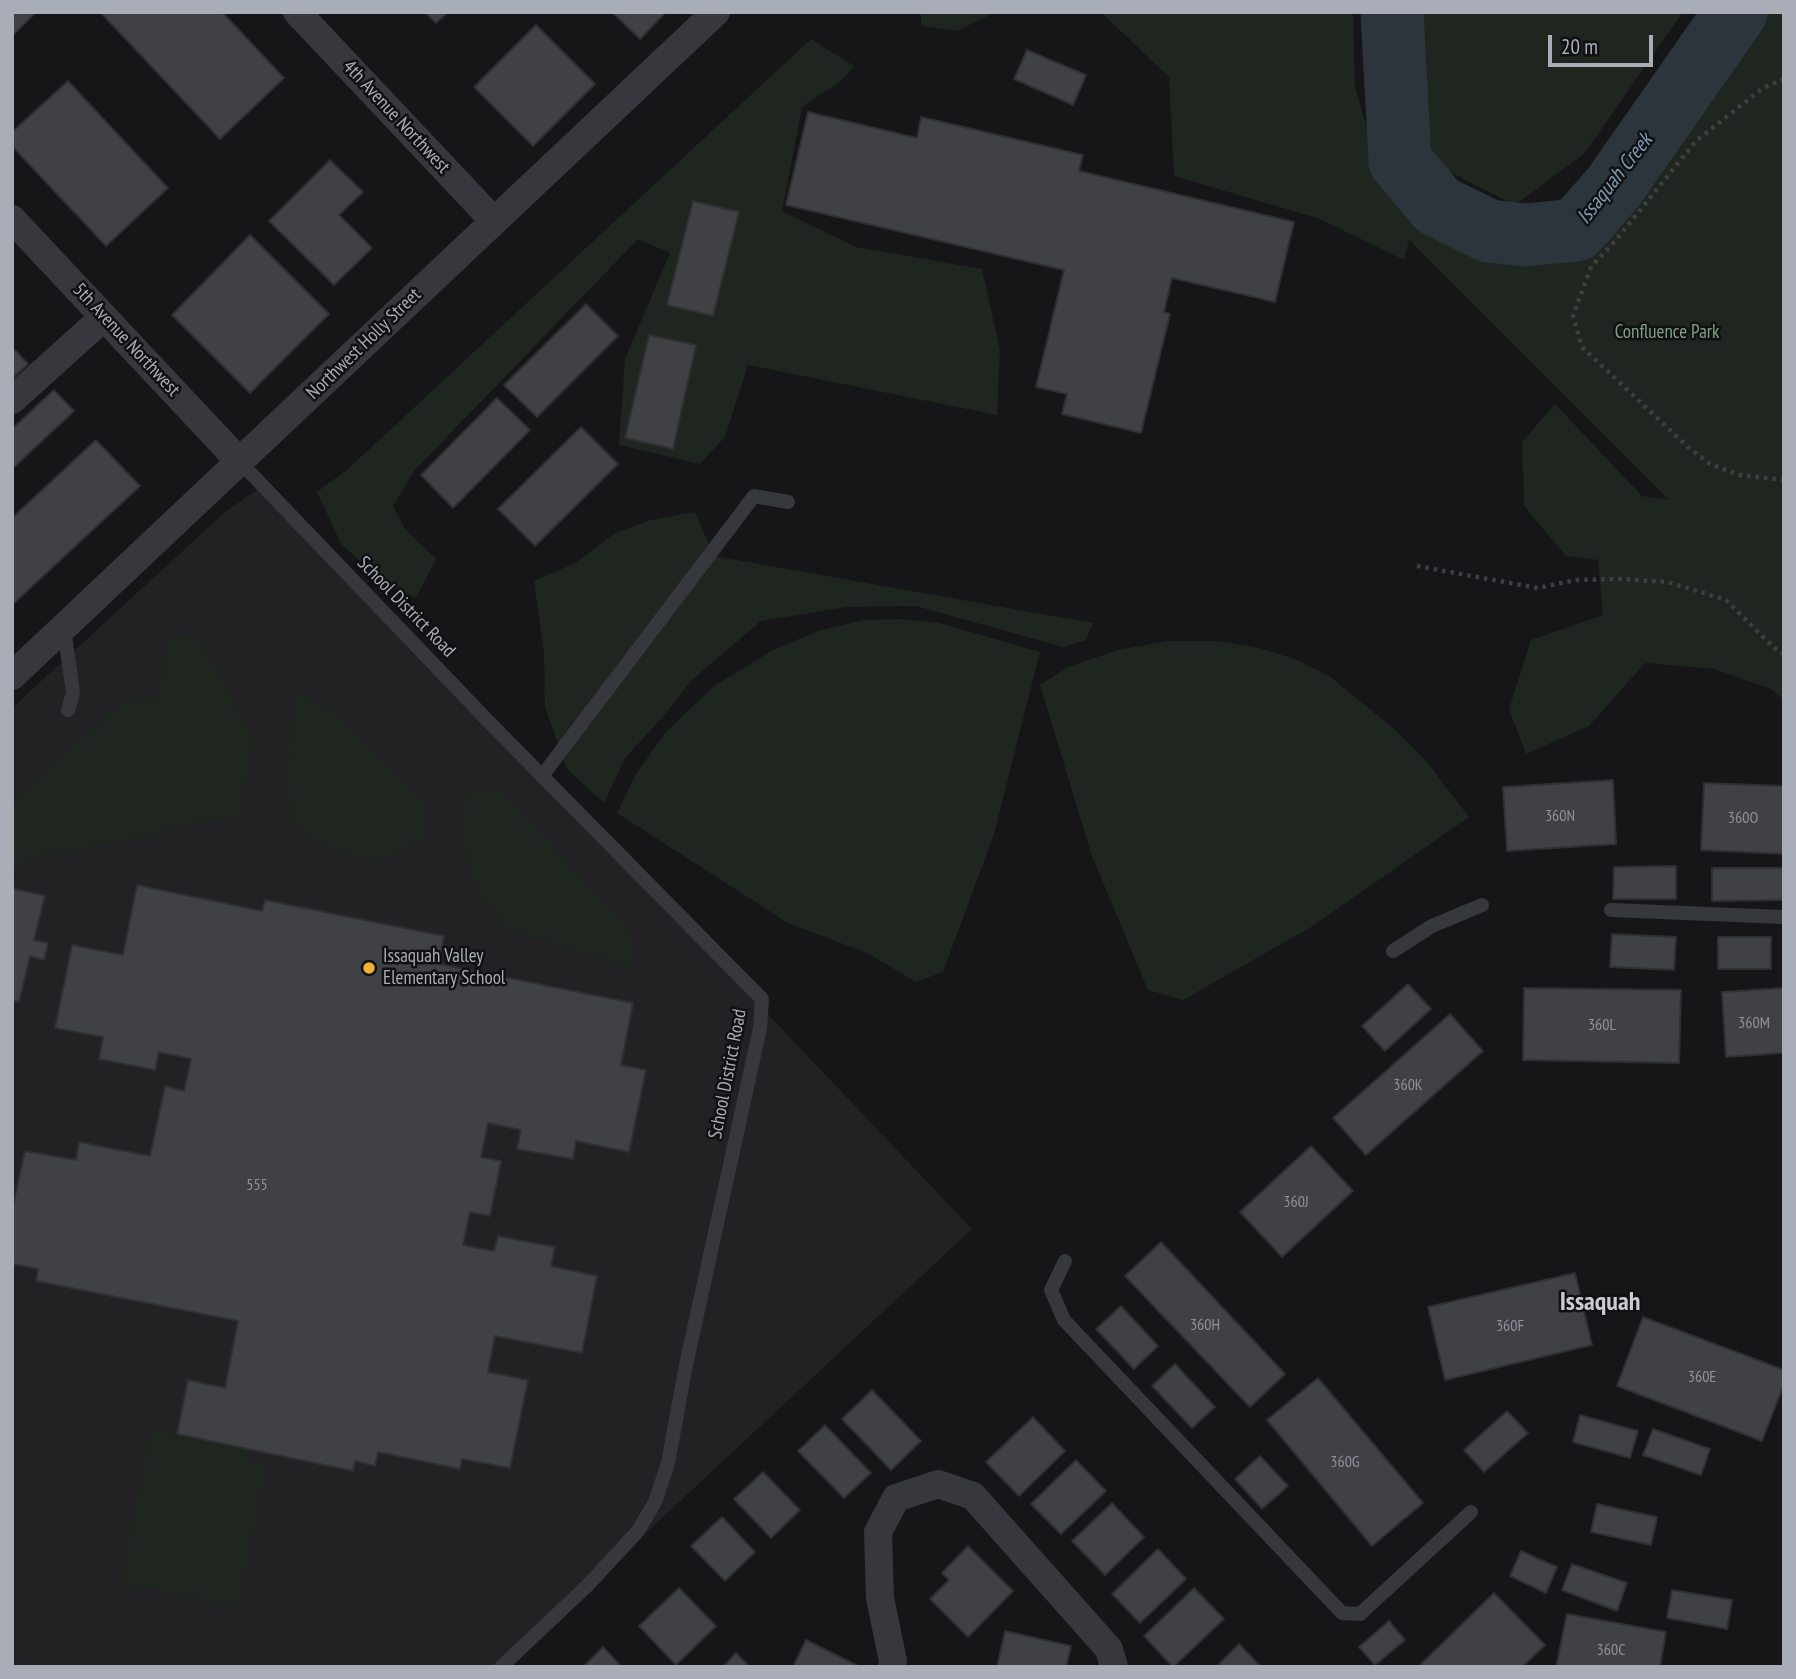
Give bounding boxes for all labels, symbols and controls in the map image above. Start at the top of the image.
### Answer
scale bar [1551,21,1656,65]
text: 20 m [1561,33,1598,60]
street label: 4th Avenue Northwest [338,56,454,178]
water label: Issaquah Creek [1572,129,1658,229]
street label: 5th Avenue Northwest [68,279,184,401]
street label: Northwest Holly Street [302,284,426,404]
park label: Confluence Park [1615,322,1719,344]
street label: School District Road [352,552,460,662]
house number: 360N [1545,806,1575,826]
house number: 360O [1728,808,1758,828]
place label: Issaquah Valley Elementary School [383,946,505,990]
marker: Issaquah Valley Elementary School [361,960,377,976]
street label: School District Road [704,1007,752,1141]
house number: 360M [1738,1013,1770,1033]
house number: 360L [1588,1015,1616,1035]
house number: 360K [1393,1075,1423,1095]
house number: 555 [246,1175,268,1195]
house number: 360J [1283,1192,1309,1212]
district label: Issaquah [1560,1287,1640,1319]
house number: 360H [1190,1315,1220,1335]
house number: 360F [1496,1316,1524,1336]
house number: 360E [1688,1367,1716,1387]
house number: 360G [1330,1452,1360,1472]
house number: 360C [1597,1640,1625,1660]

